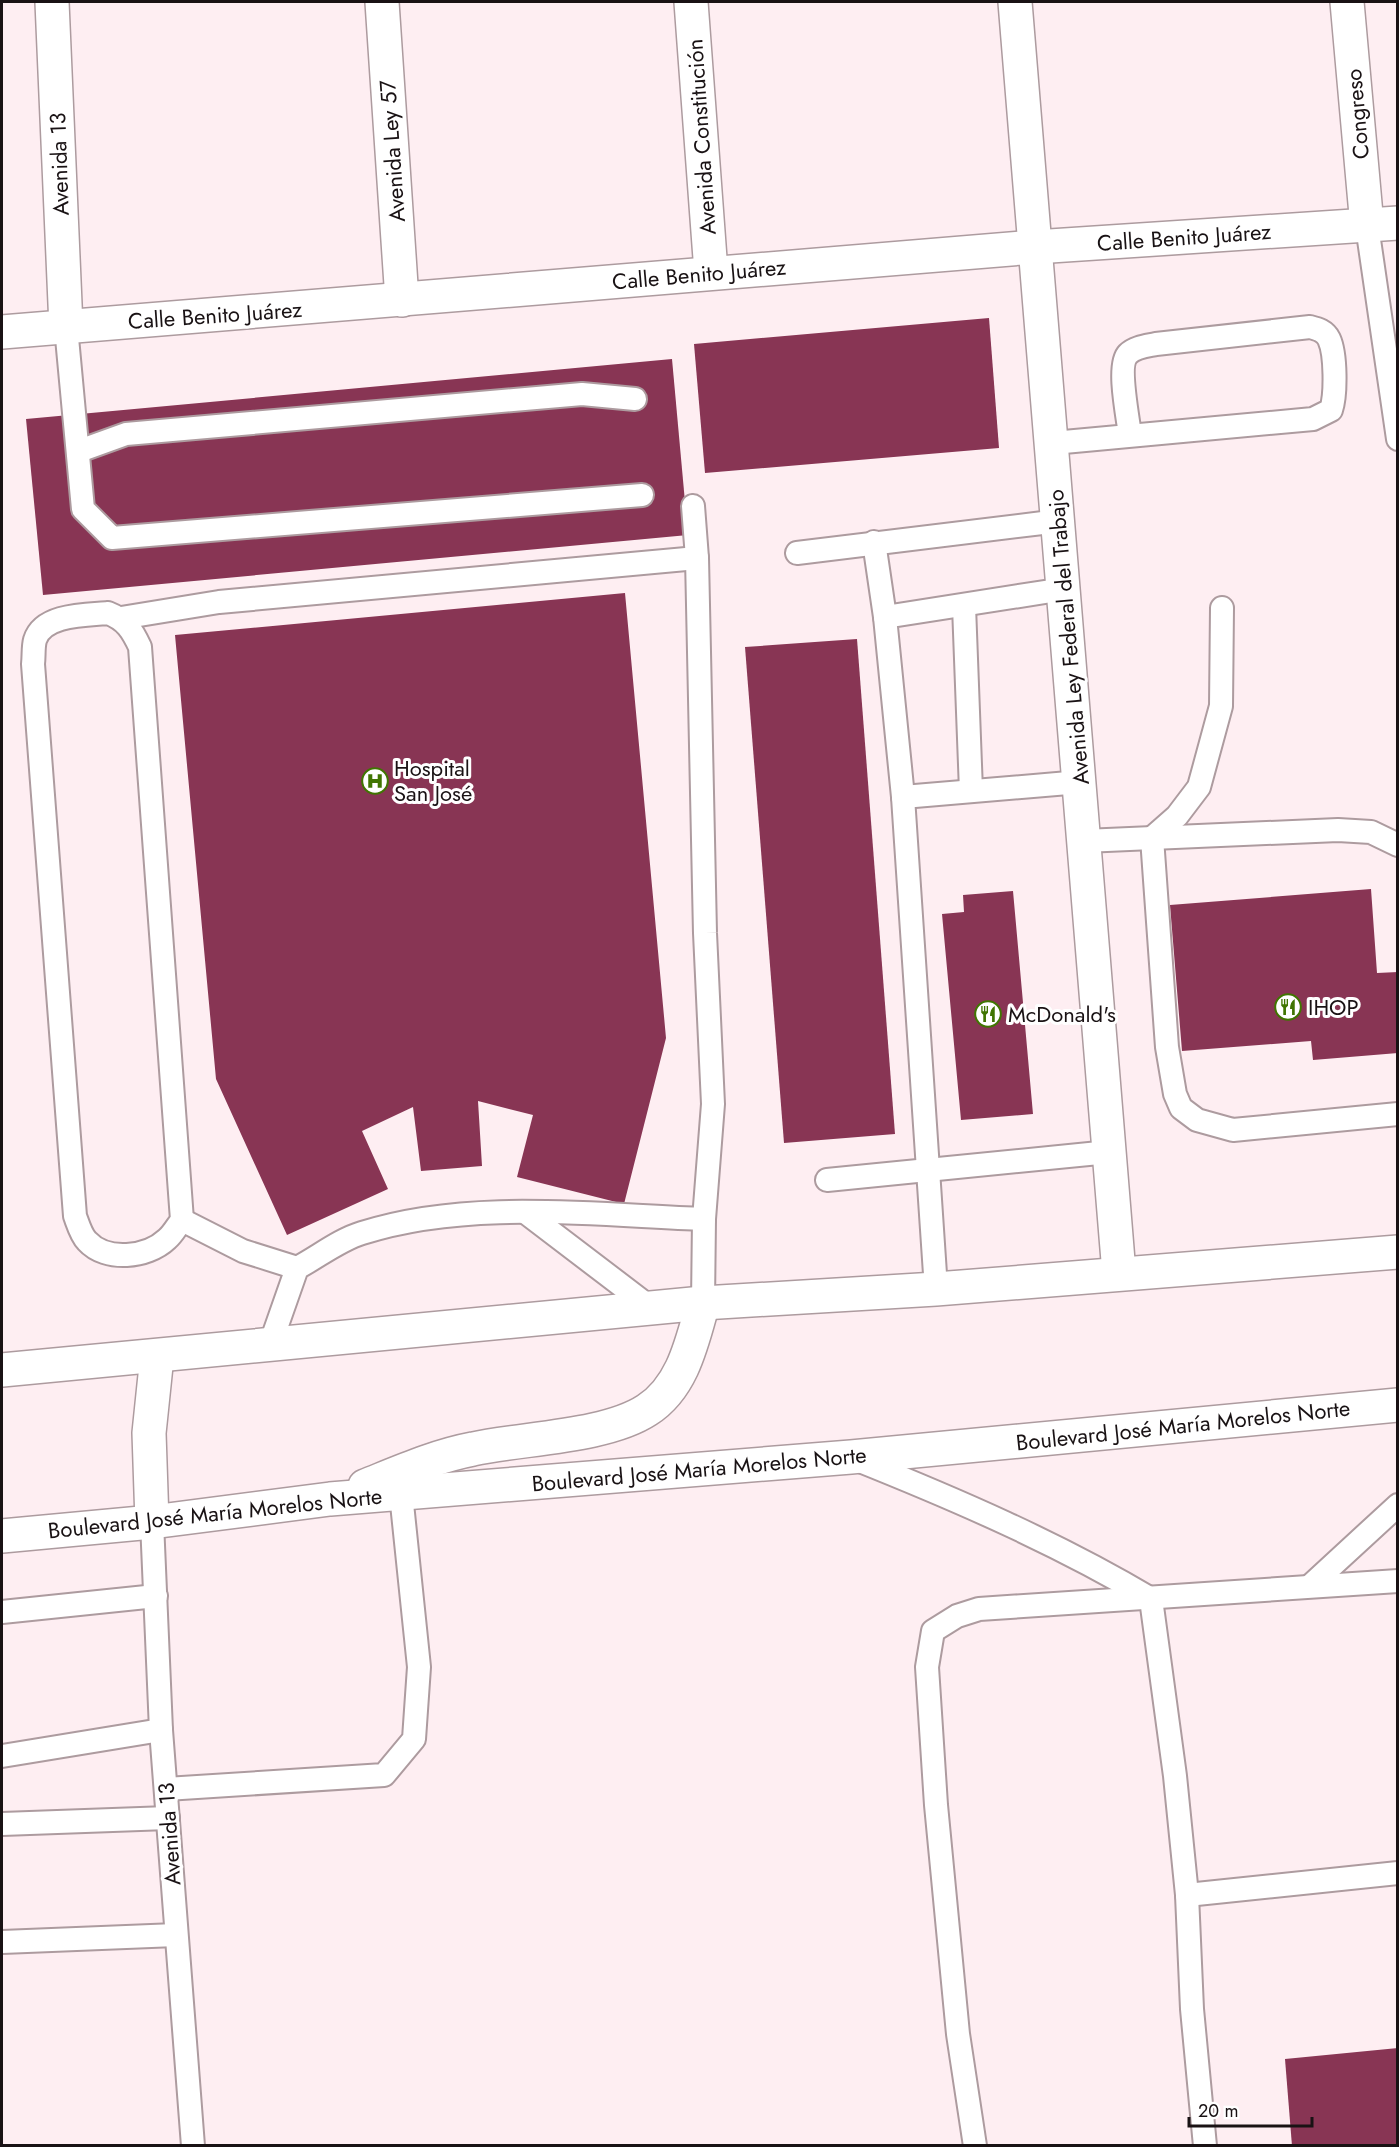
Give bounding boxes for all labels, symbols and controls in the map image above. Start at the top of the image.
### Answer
street label: Avenida Constitución [678,38,724,236]
street label: Congreso [1337,67,1377,161]
street label: Avenida Ley 57 [371,78,413,223]
street label: Avenida 13 [41,112,77,216]
street label: Calle Benito Juárez [1096,215,1272,259]
street label: Calle Benito Juárez [611,250,787,298]
street label: Calle Benito Juárez [127,293,303,337]
street label: Avenida Ley Federal del Trabajo [1039,488,1097,786]
place label: Hospital San José [394,752,472,809]
hospital icon: Hospital San José [360,766,390,796]
place label: IHOP [1308,991,1359,1023]
restaurant icon: IHOP [1273,992,1303,1022]
place label: McDonald's [1008,998,1116,1030]
restaurant icon: McDonald's [973,999,1003,1029]
street label: Boulevard José María Morelos Norte [1014,1392,1352,1458]
street label: Boulevard José María Morelos Norte [530,1438,868,1500]
street label: Boulevard José María Morelos Norte [46,1480,384,1546]
street label: Avenida 13 [149,1782,189,1886]
scale bar [1189,2090,1312,2128]
text: 20 m [1198,2098,1238,2124]

